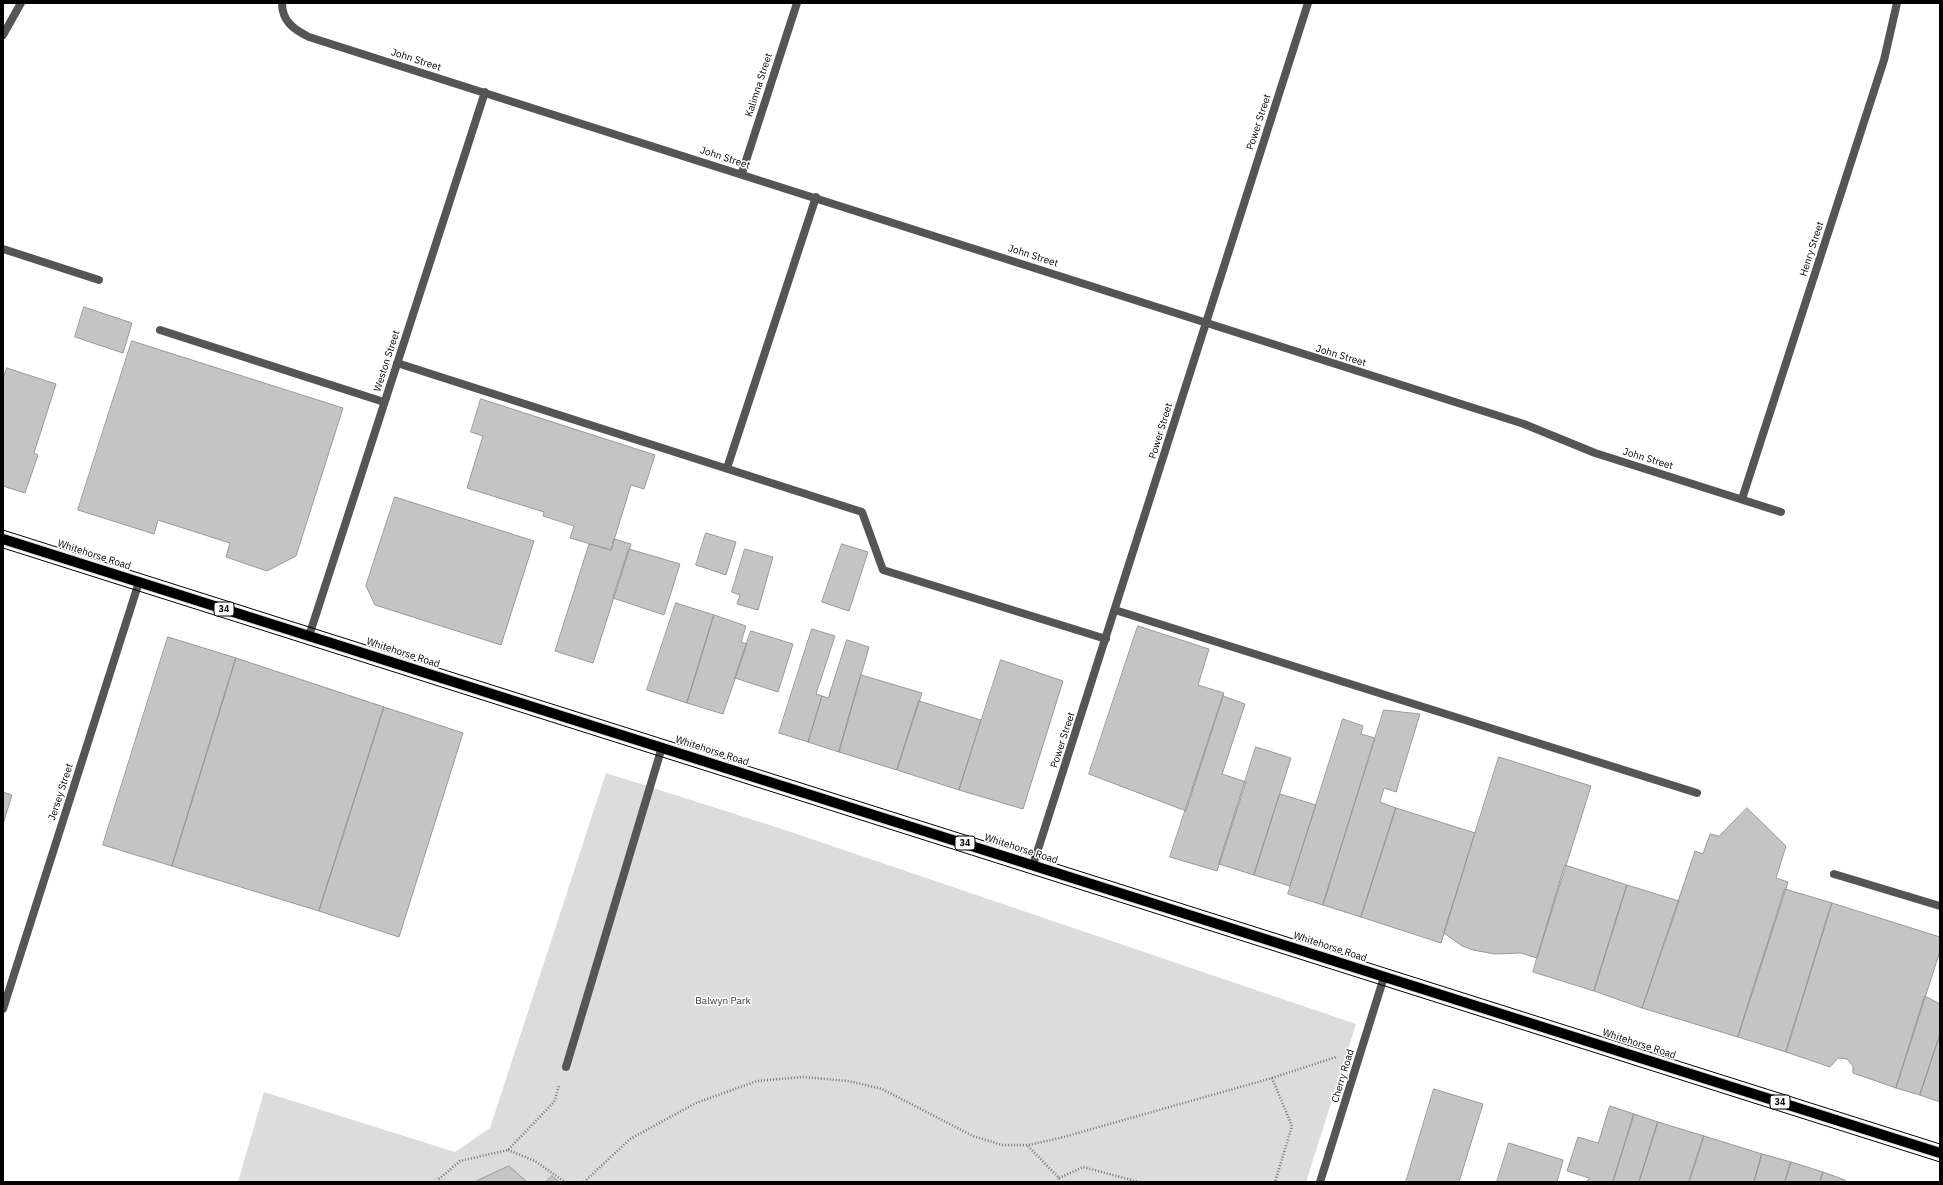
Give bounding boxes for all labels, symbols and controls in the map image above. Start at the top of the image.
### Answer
street label: John Street [389,46,443,74]
street label: Kalimna Street [743,52,775,118]
street label: Power Street [1244,93,1274,151]
street label: John Street [698,144,752,172]
street label: Henry Street [1798,220,1826,278]
street label: John Street [1006,242,1060,270]
street label: Weston Street [371,329,403,393]
street label: John Street [1314,343,1368,369]
street label: Power Street [1147,402,1175,460]
street label: John Street [1621,446,1675,472]
street label: Whitehorse Road [56,537,132,573]
road number: 34 [214,602,234,616]
street label: Whitehorse Road [365,635,441,671]
street label: Power Street [1048,711,1078,769]
street label: Whitehorse Road [674,733,750,769]
street label: Jersey Street [46,762,76,822]
street label: Whitehorse Road [983,831,1059,867]
road number: 34 [955,836,975,850]
street label: Whitehorse Road [1292,929,1368,965]
park label: Balwyn Park [695,995,751,1007]
street label: Whitehorse Road [1601,1026,1677,1062]
street label: Cherry Road [1329,1048,1357,1104]
road number: 34 [1770,1095,1790,1109]

